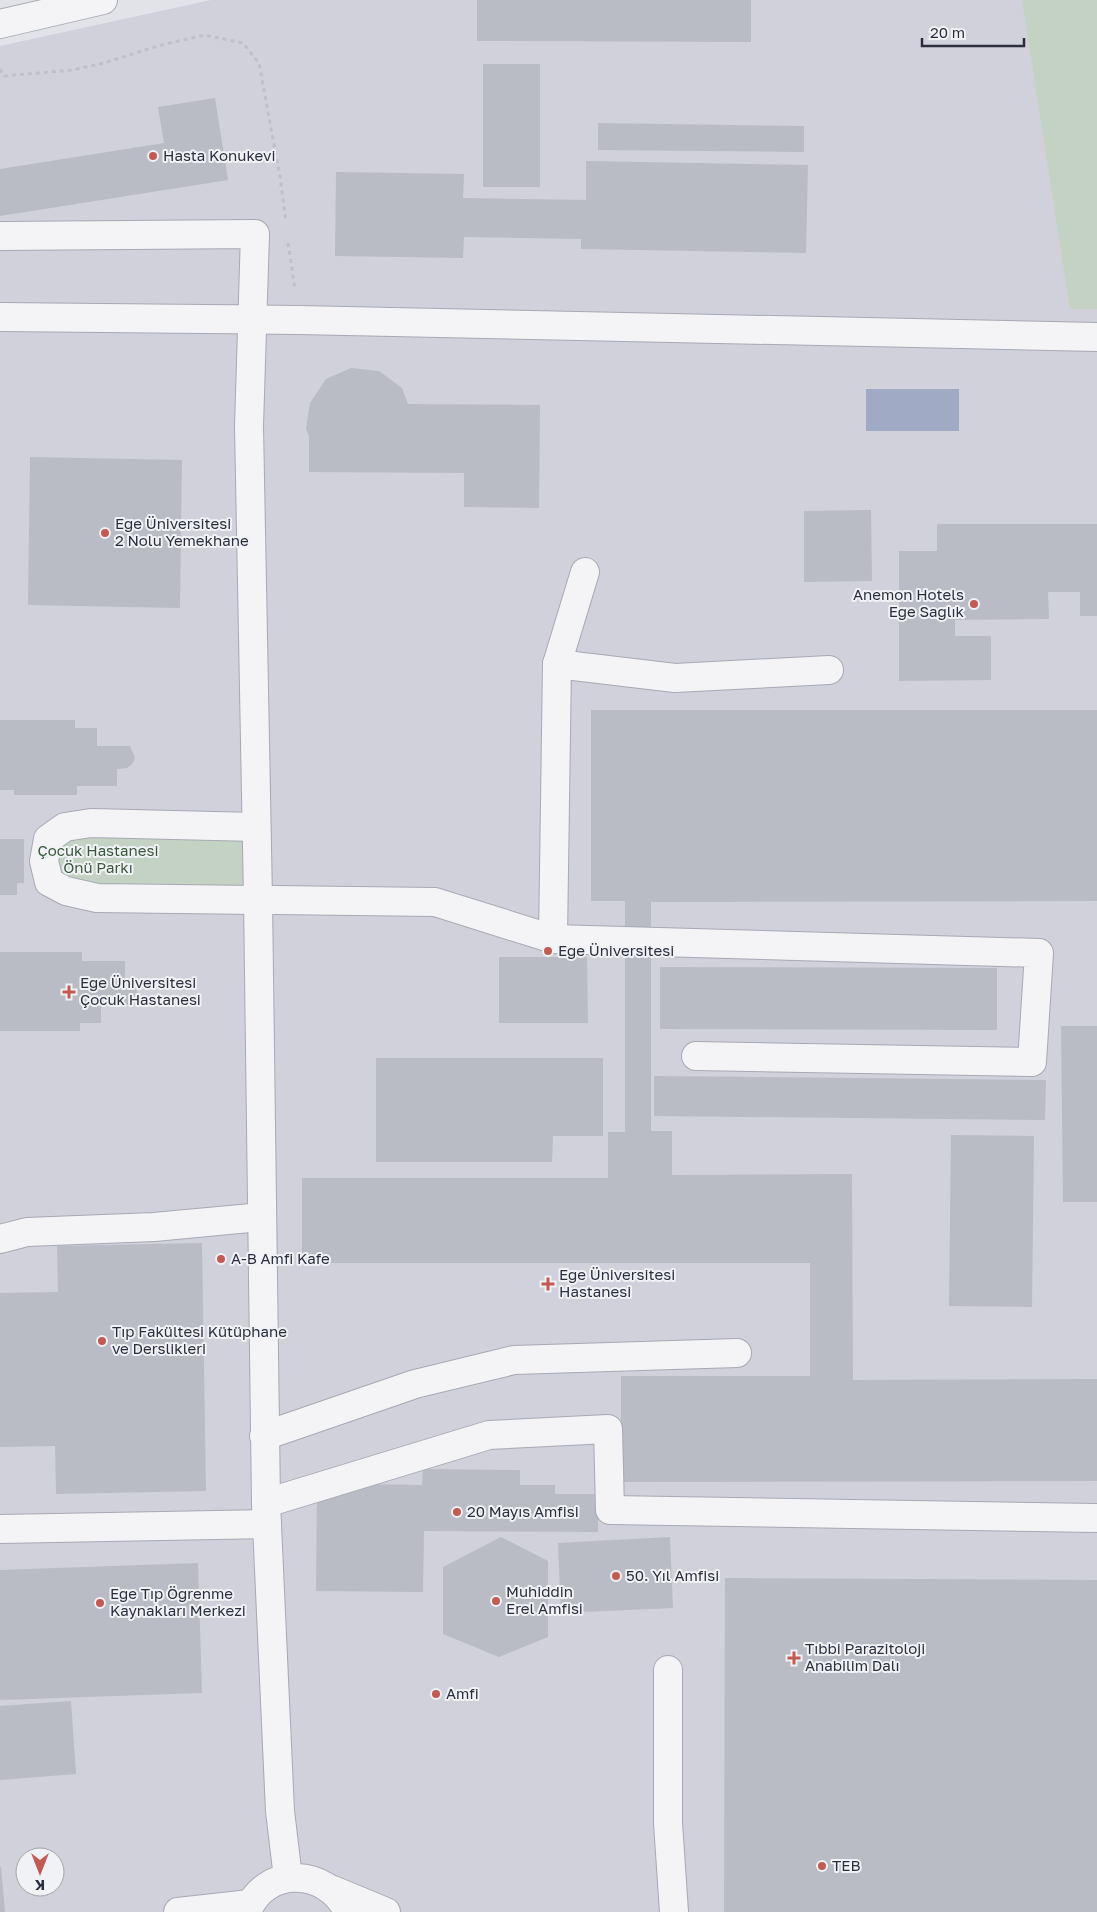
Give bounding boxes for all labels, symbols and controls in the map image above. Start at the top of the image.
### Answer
scale bar [922,15,1024,47]
text: 20 m [930,23,965,41]
place label: Hasta Konukevi [163,146,275,164]
marker: Hasta Konukevi [147,150,159,162]
place label: Ege Üniversitesi 2 Nolu Yemekhane [115,514,249,549]
marker: Ege Üniversitesi 2 Nolu Yemekhane [99,527,111,539]
place label: Anemon Hotels Ege Sağlık [853,585,965,620]
marker: Anemon Hotels Ege Sağlık [968,598,980,610]
park label: Çocuk Hastanesi Önü Parkı [38,841,158,876]
place label: Ege Üniversitesi [558,941,674,959]
marker: Ege Üniversitesi [542,945,554,957]
place label: Ege Üniversitesi Çocuk Hastanesi [80,973,201,1008]
marker: Ege Üniversitesi Çocuk Hastanesi [62,985,76,999]
place label: A-B Amfi Kafe [231,1249,330,1267]
marker: A-B Amfi Kafe [215,1253,227,1265]
place label: Ege Üniversitesi Hastanesi [559,1265,675,1300]
marker: Ege Üniversitesi Hastanesi [541,1277,555,1291]
place label: Tıp Fakültesi Kütüphane ve Derslikleri [112,1322,287,1357]
marker: Tıp Fakültesi Kütüphane ve Derslikleri [96,1335,108,1347]
place label: 20 Mayıs Amfisi [467,1502,579,1520]
marker: 20 Mayıs Amfisi [451,1506,463,1518]
place label: 50. Yıl Amfisi [626,1566,719,1584]
marker: 50. Yıl Amfisi [610,1570,622,1582]
place label: Muhiddin Erel Amfisi [506,1582,583,1617]
place label: Ege Tıp Öğrenme Kaynakları Merkezi [110,1584,246,1619]
marker: Muhiddin Erel Amfisi [490,1595,502,1607]
marker: Ege Tıp Öğrenme Kaynakları Merkezi [94,1597,106,1609]
place label: Tıbbi Parazitoloji Anabilim Dalı [805,1639,925,1674]
marker: Tıbbi Parazitoloji Anabilim Dalı [787,1651,801,1665]
place label: Amfi [446,1684,479,1702]
marker: Amfi [430,1688,442,1700]
north arrow [15,1847,65,1897]
place label: TEB [832,1856,861,1874]
marker: TEB [816,1860,828,1872]
text: K [35,1877,45,1894]

